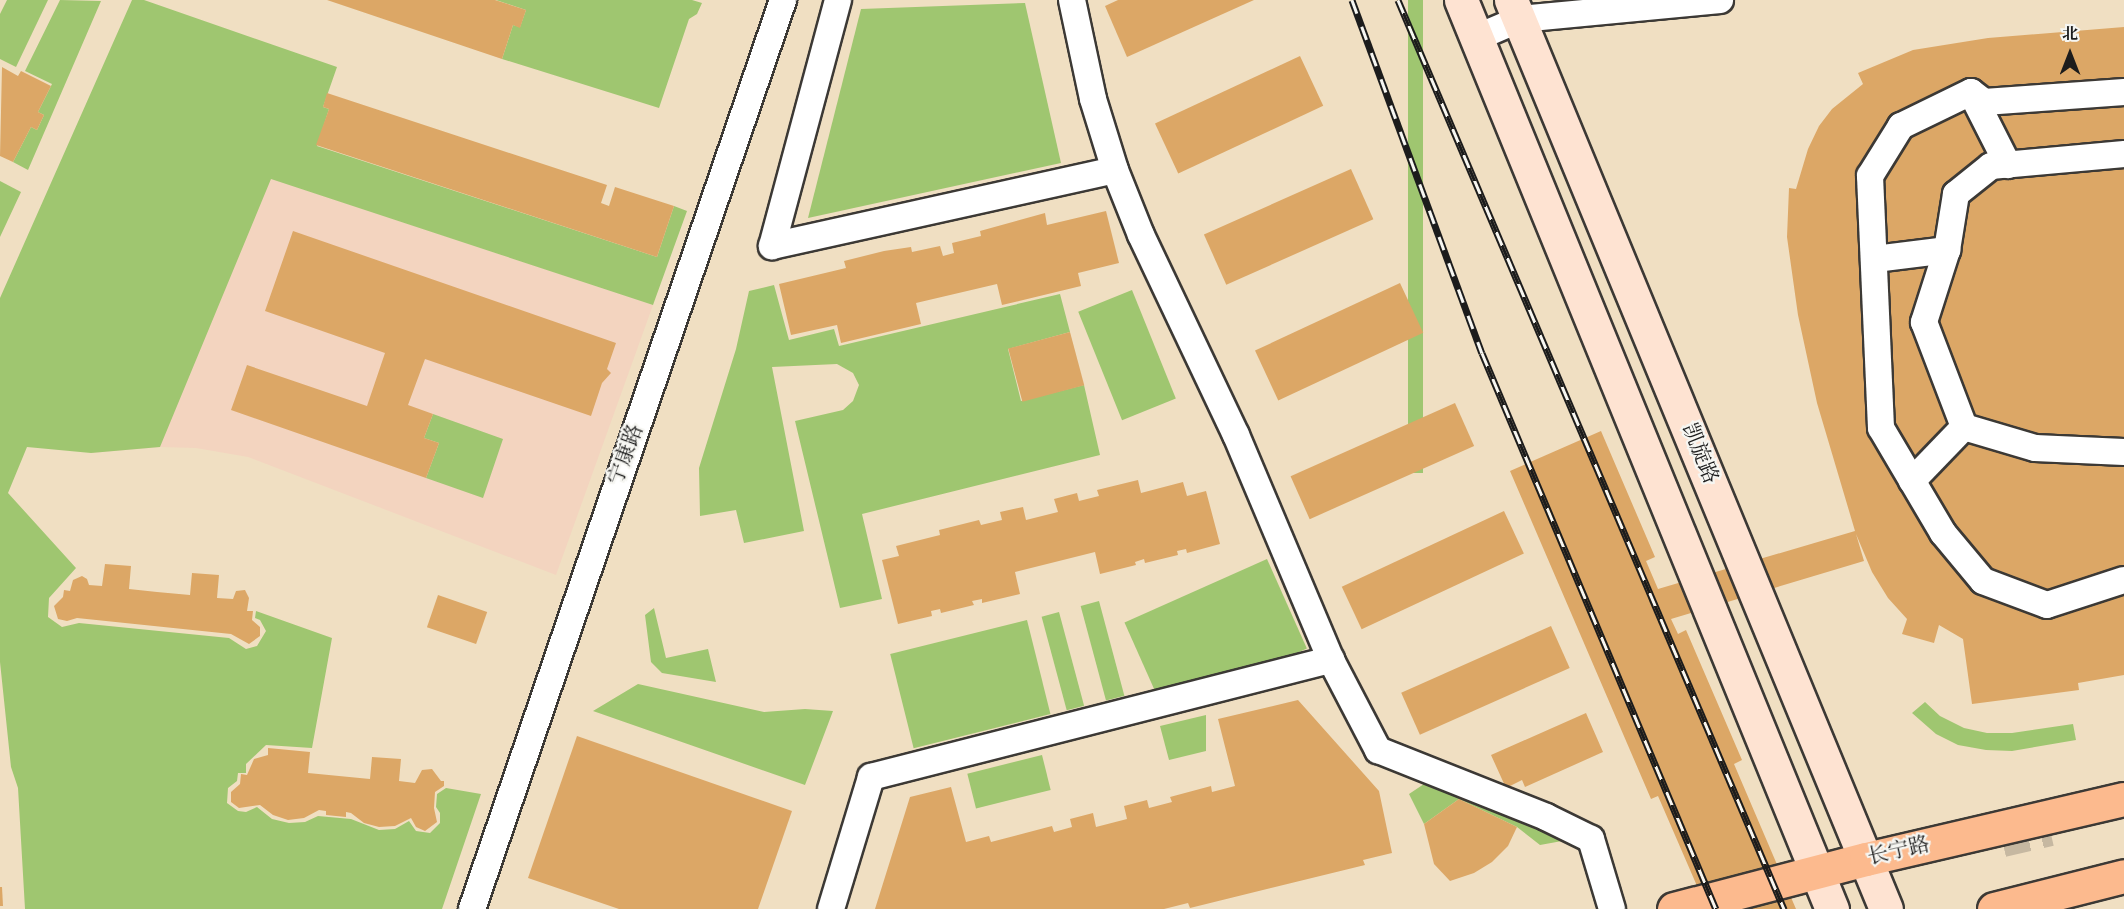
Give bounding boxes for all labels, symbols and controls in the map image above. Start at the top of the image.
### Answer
north arrow [2040,24,2100,84]
text: 北 [2062,24,2078,47]
street label: 凯旋路 [1676,420,1722,488]
street label: 宁康路 [604,421,650,489]
street label: 长宁路 [1865,833,1933,871]

